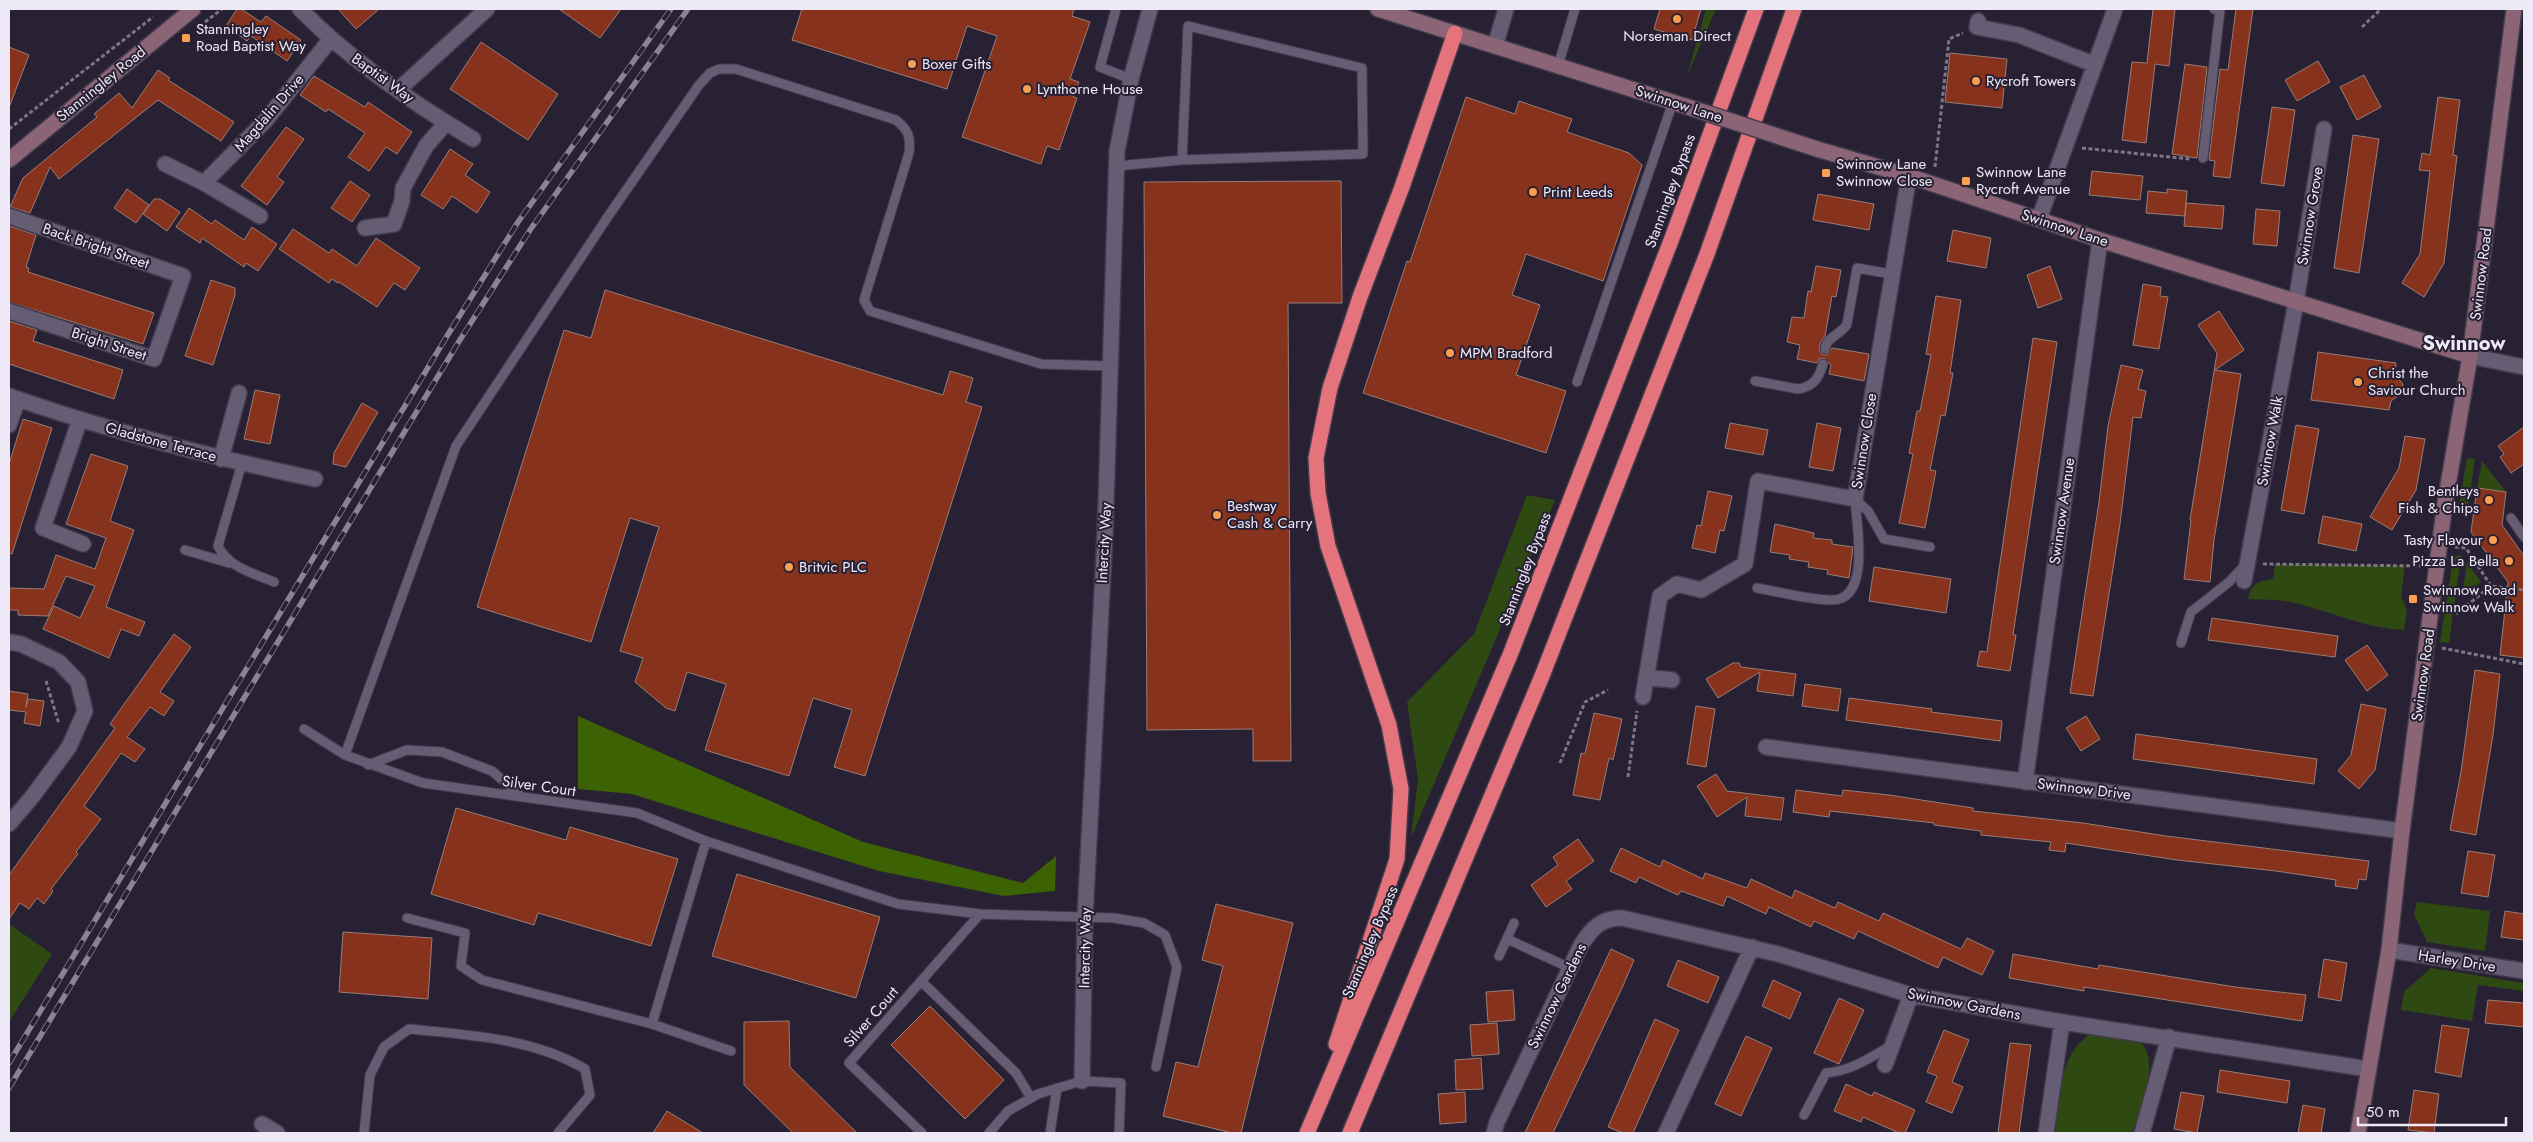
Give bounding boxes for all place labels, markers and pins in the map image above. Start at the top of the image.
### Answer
marker: Norseman Direct [1671,13,1683,25]
place label: Stanningley Road Baptist Way [196,18,306,57]
place label: Norseman Direct [1623,25,1731,47]
marker: Stanningley Road Baptist Way [180,32,192,44]
place label: Boxer Gifts [922,53,991,75]
marker: Boxer Gifts [906,58,918,70]
place label: Rycroft Towers [1986,70,2076,92]
marker: Rycroft Towers [1970,75,1982,87]
place label: Lynthorne House [1037,78,1143,100]
marker: Lynthorne House [1021,83,1033,95]
place label: Swinnow Lane Swinnow Close [1836,153,1933,192]
place label: Swinnow Lane Rycroft Avenue [1976,161,2070,200]
marker: Swinnow Lane Swinnow Close [1820,167,1832,179]
marker: Swinnow Lane Rycroft Avenue [1960,175,1972,187]
place label: Print Leeds [1543,181,1613,203]
marker: Print Leeds [1527,186,1539,198]
place label: MPM Bradford [1460,342,1552,364]
marker: MPM Bradford [1444,347,1456,359]
place label: Christ the Saviour Church [2368,362,2466,401]
marker: Christ the Saviour Church [2352,376,2364,388]
place label: Bentleys Fish & Chips [2398,480,2479,519]
marker: Bentleys Fish & Chips [2483,494,2495,506]
place label: Bestway Cash & Carry [1227,495,1313,534]
marker: Bestway Cash & Carry [1211,509,1223,521]
place label: Tasty Flavour [2404,529,2484,551]
marker: Tasty Flavour [2487,534,2499,546]
place label: Pizza La Bella [2412,550,2499,572]
marker: Pizza La Bella [2503,555,2515,567]
place label: Britvic PLC [799,556,867,578]
marker: Britvic PLC [783,561,795,573]
place label: Swinnow Road Swinnow Walk [2423,579,2516,618]
marker: Swinnow Road Swinnow Walk [2407,593,2419,605]

